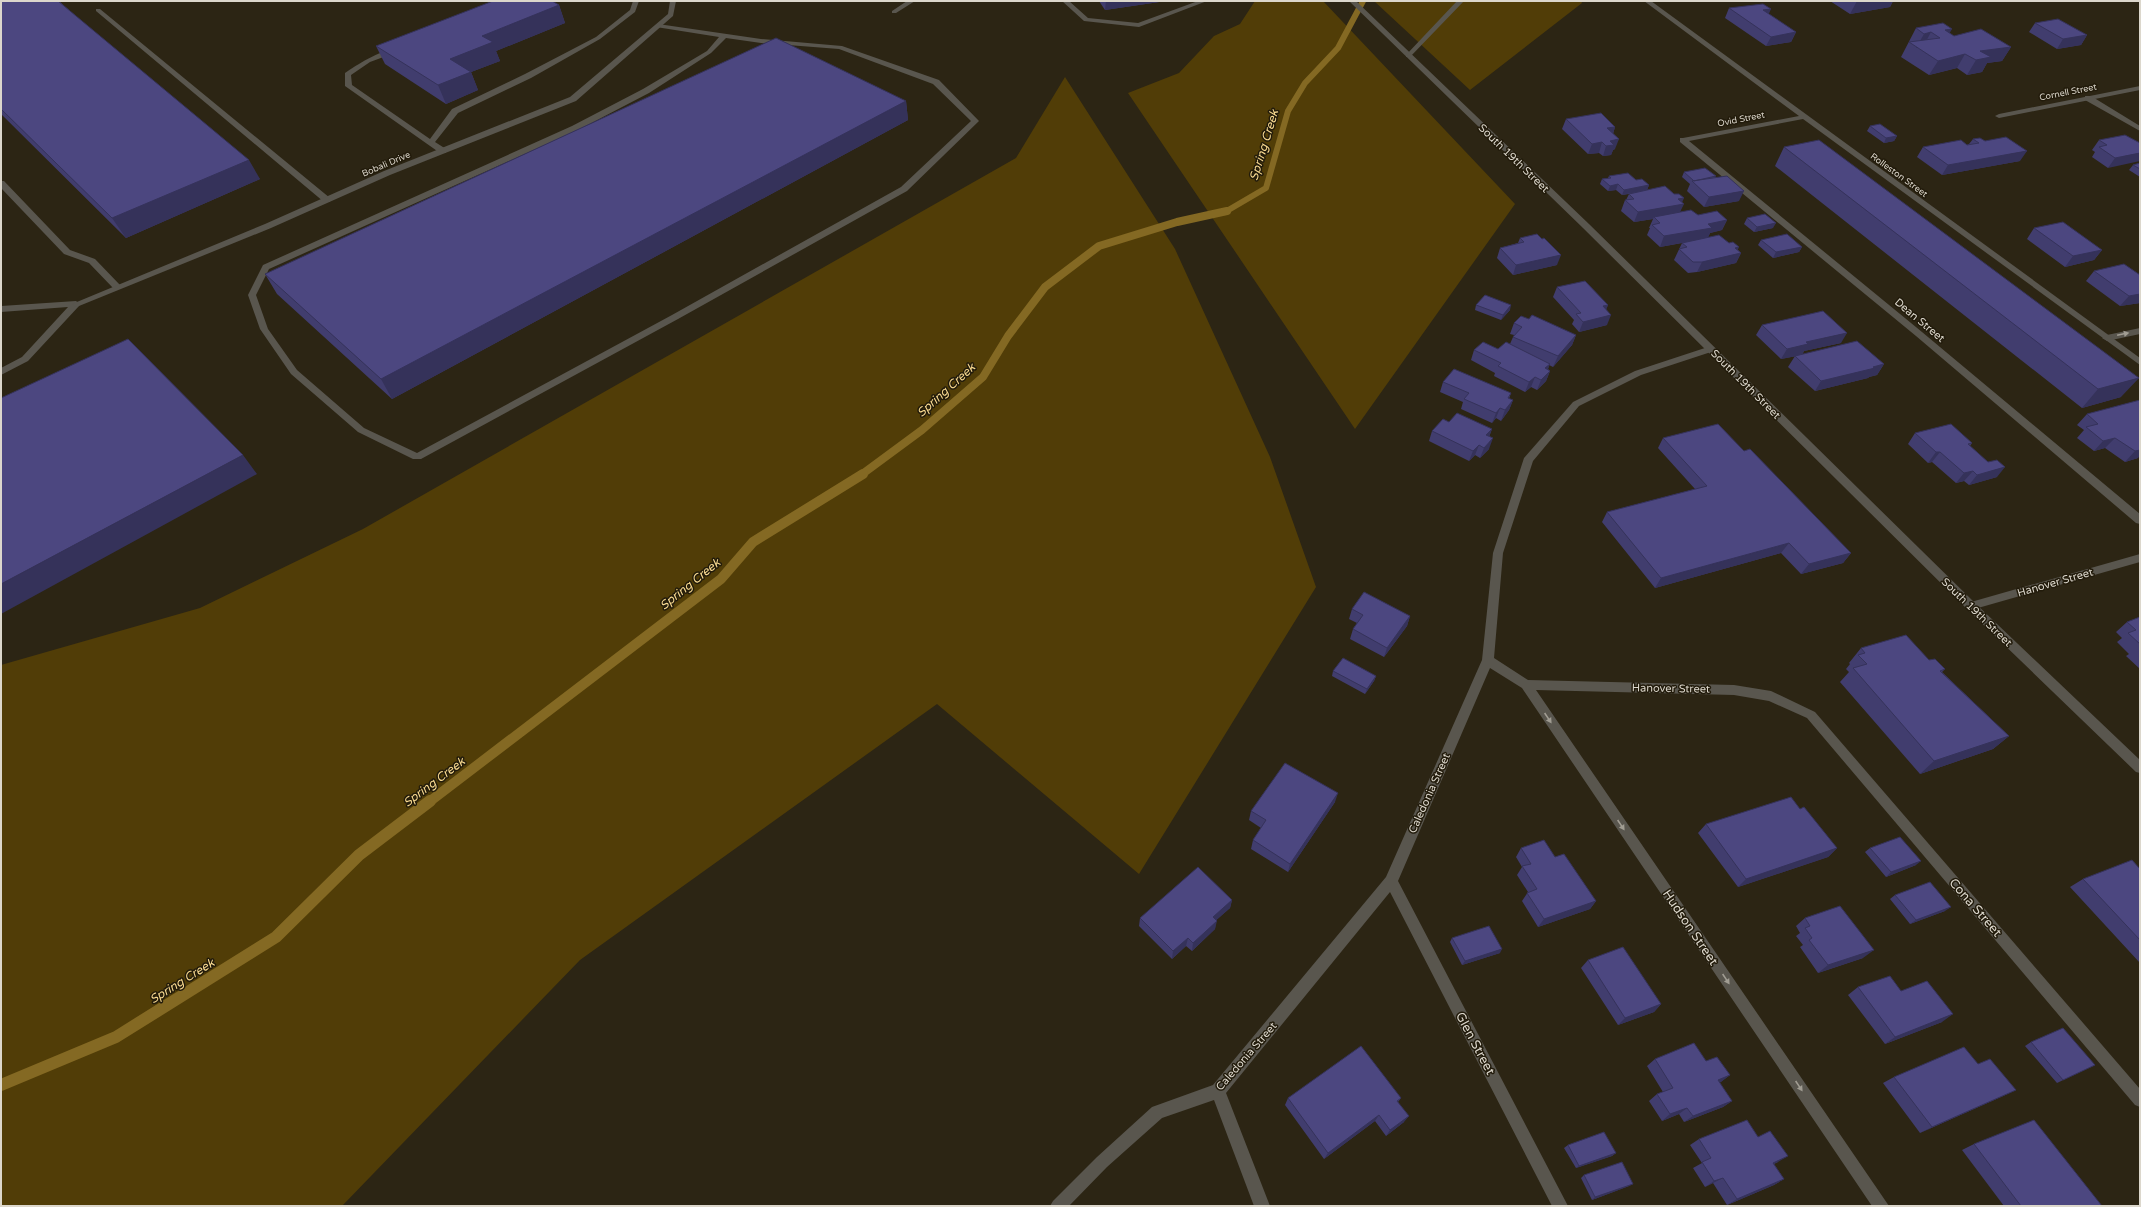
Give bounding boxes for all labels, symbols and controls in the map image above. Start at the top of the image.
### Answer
street label: Cornell Street [2039,81,2098,103]
water label: Spring Creek [1247,107,1282,182]
street label: Ovid Street [1716,109,1766,129]
street label: South 19th Street [1476,121,1552,195]
street label: Bobali Drive [360,149,412,180]
street label: Rolleston Street [1868,151,1930,200]
street label: Dean Street [1892,296,1947,345]
one-way arrow [2117,331,2129,337]
street label: South 19th Street [1708,347,1783,422]
water label: Spring Creek [914,359,979,420]
water label: Spring Creek [657,555,724,612]
street label: Hanover Street [2016,565,2095,600]
street label: South 19th Street [1939,575,2015,649]
street label: Hanover Street [1632,681,1710,696]
one-way arrow [1544,712,1552,723]
street label: Caledonia Street [1406,751,1453,835]
water label: Spring Creek [401,753,469,810]
one-way arrow [1617,820,1625,830]
street label: Cona Street [1945,875,2005,940]
street label: Hudson Street [1659,886,1722,969]
water label: Spring Creek [147,955,218,1006]
one-way arrow [1722,973,1730,984]
street label: Glen Street [1452,1009,1498,1078]
street label: Caledonia Street [1213,1019,1280,1093]
one-way arrow [1795,1081,1803,1091]

